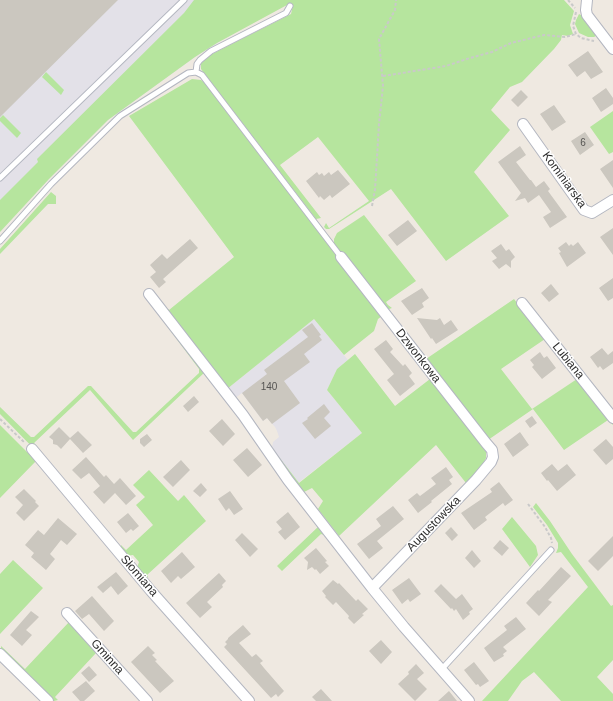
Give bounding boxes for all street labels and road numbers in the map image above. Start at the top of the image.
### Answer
street label: Kominiarska [539,149,589,211]
street label: Dzwonkowa [392,326,444,386]
street label: Lubiana [549,340,587,382]
street label: Augustowska [404,493,464,555]
street label: Słomiana [117,552,161,600]
street label: Gminna [88,637,126,677]

